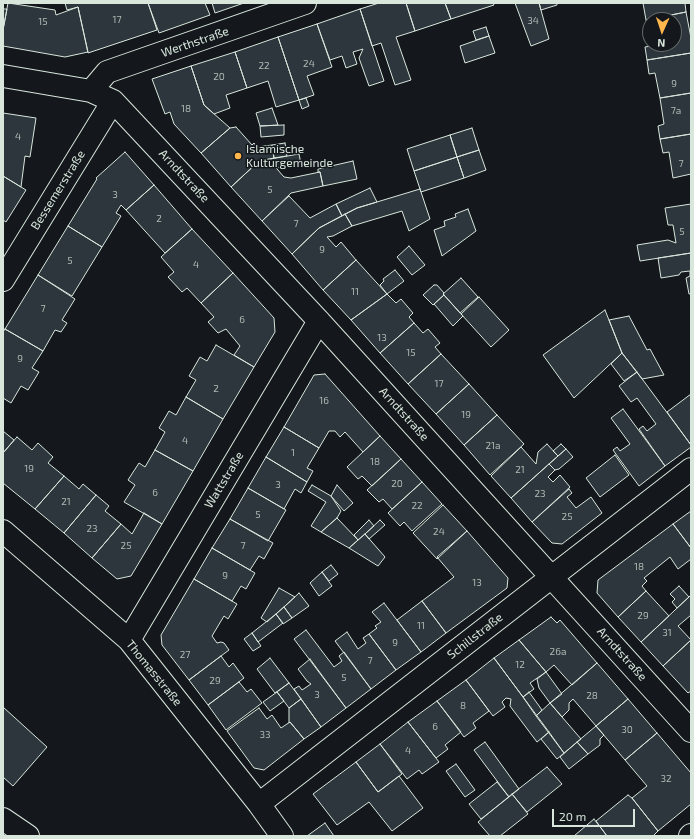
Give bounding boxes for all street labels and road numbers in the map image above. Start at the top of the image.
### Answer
street label: Werthstraße [159,24,231,60]
street label: Arndtstraße [156,146,212,206]
street label: Bessemerstraße [28,148,88,232]
street label: Arndtstraße [376,384,432,444]
street label: Wattstraße [201,449,247,511]
street label: Schillstraße [444,610,506,662]
street label: Arndtstraße [594,624,650,684]
street label: Thomasstraße [123,637,185,709]

